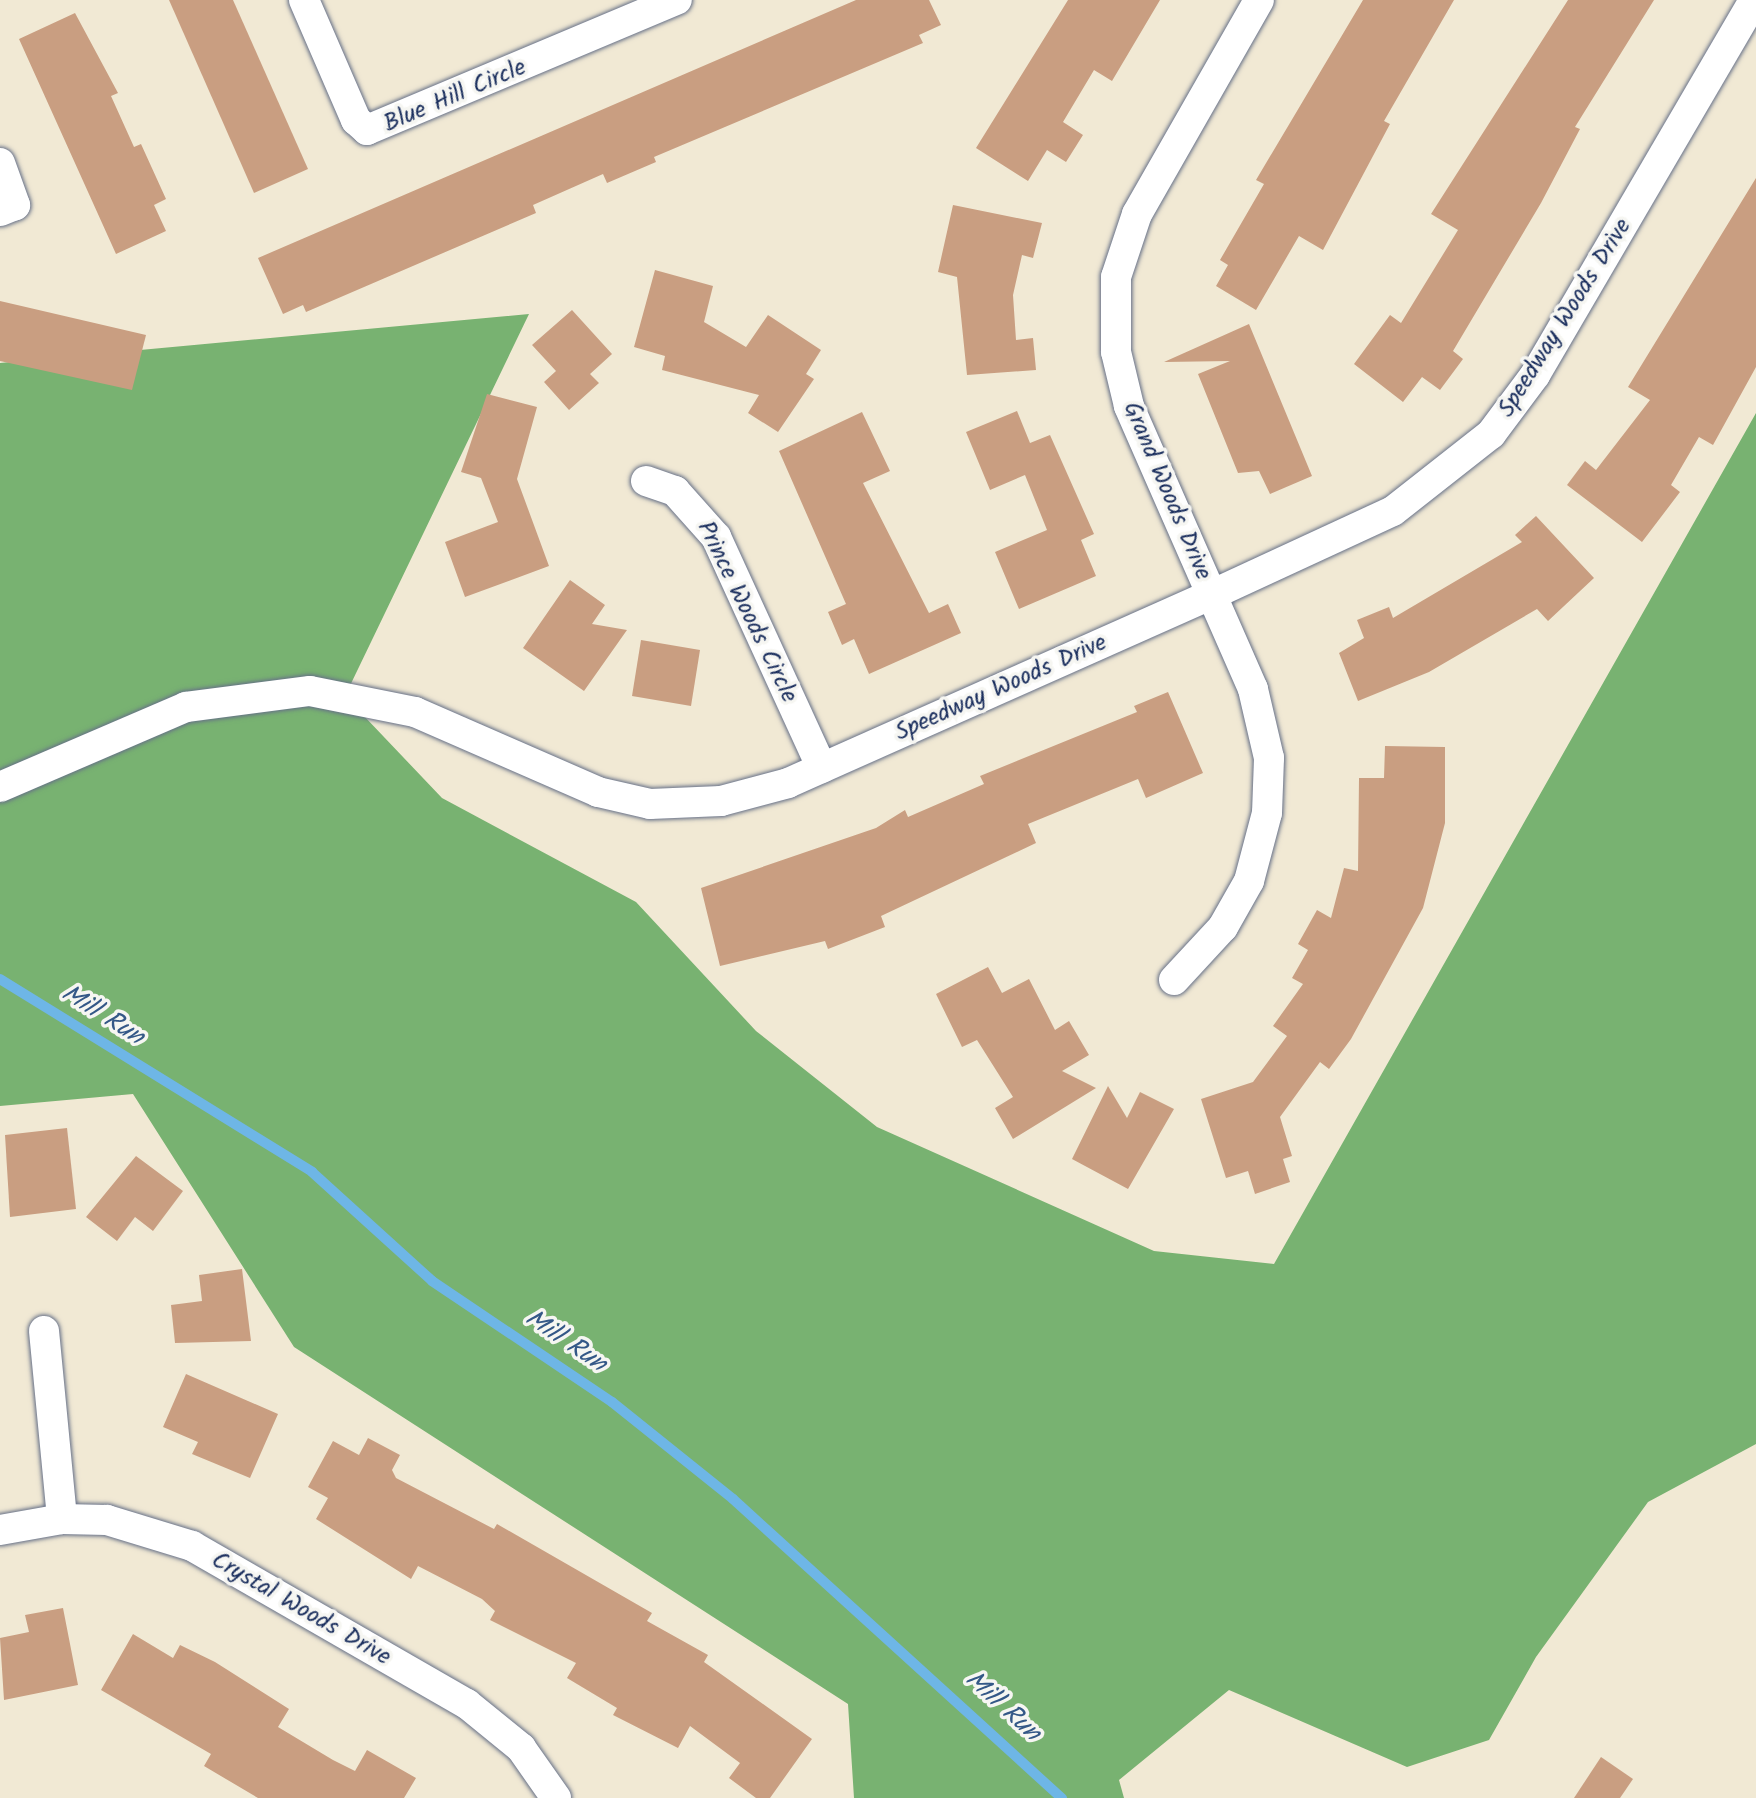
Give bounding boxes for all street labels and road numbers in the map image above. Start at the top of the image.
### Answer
street label: Blue Hill Circle [380,53,530,139]
street label: Speedway Woods Drive [1492,213,1638,423]
street label: Grand Woods Drive [1116,398,1218,584]
street label: Prince Woods Circle [691,517,803,707]
street label: Speedway Woods Drive [891,628,1111,748]
street label: Crystal Woods Drive [206,1546,396,1672]

